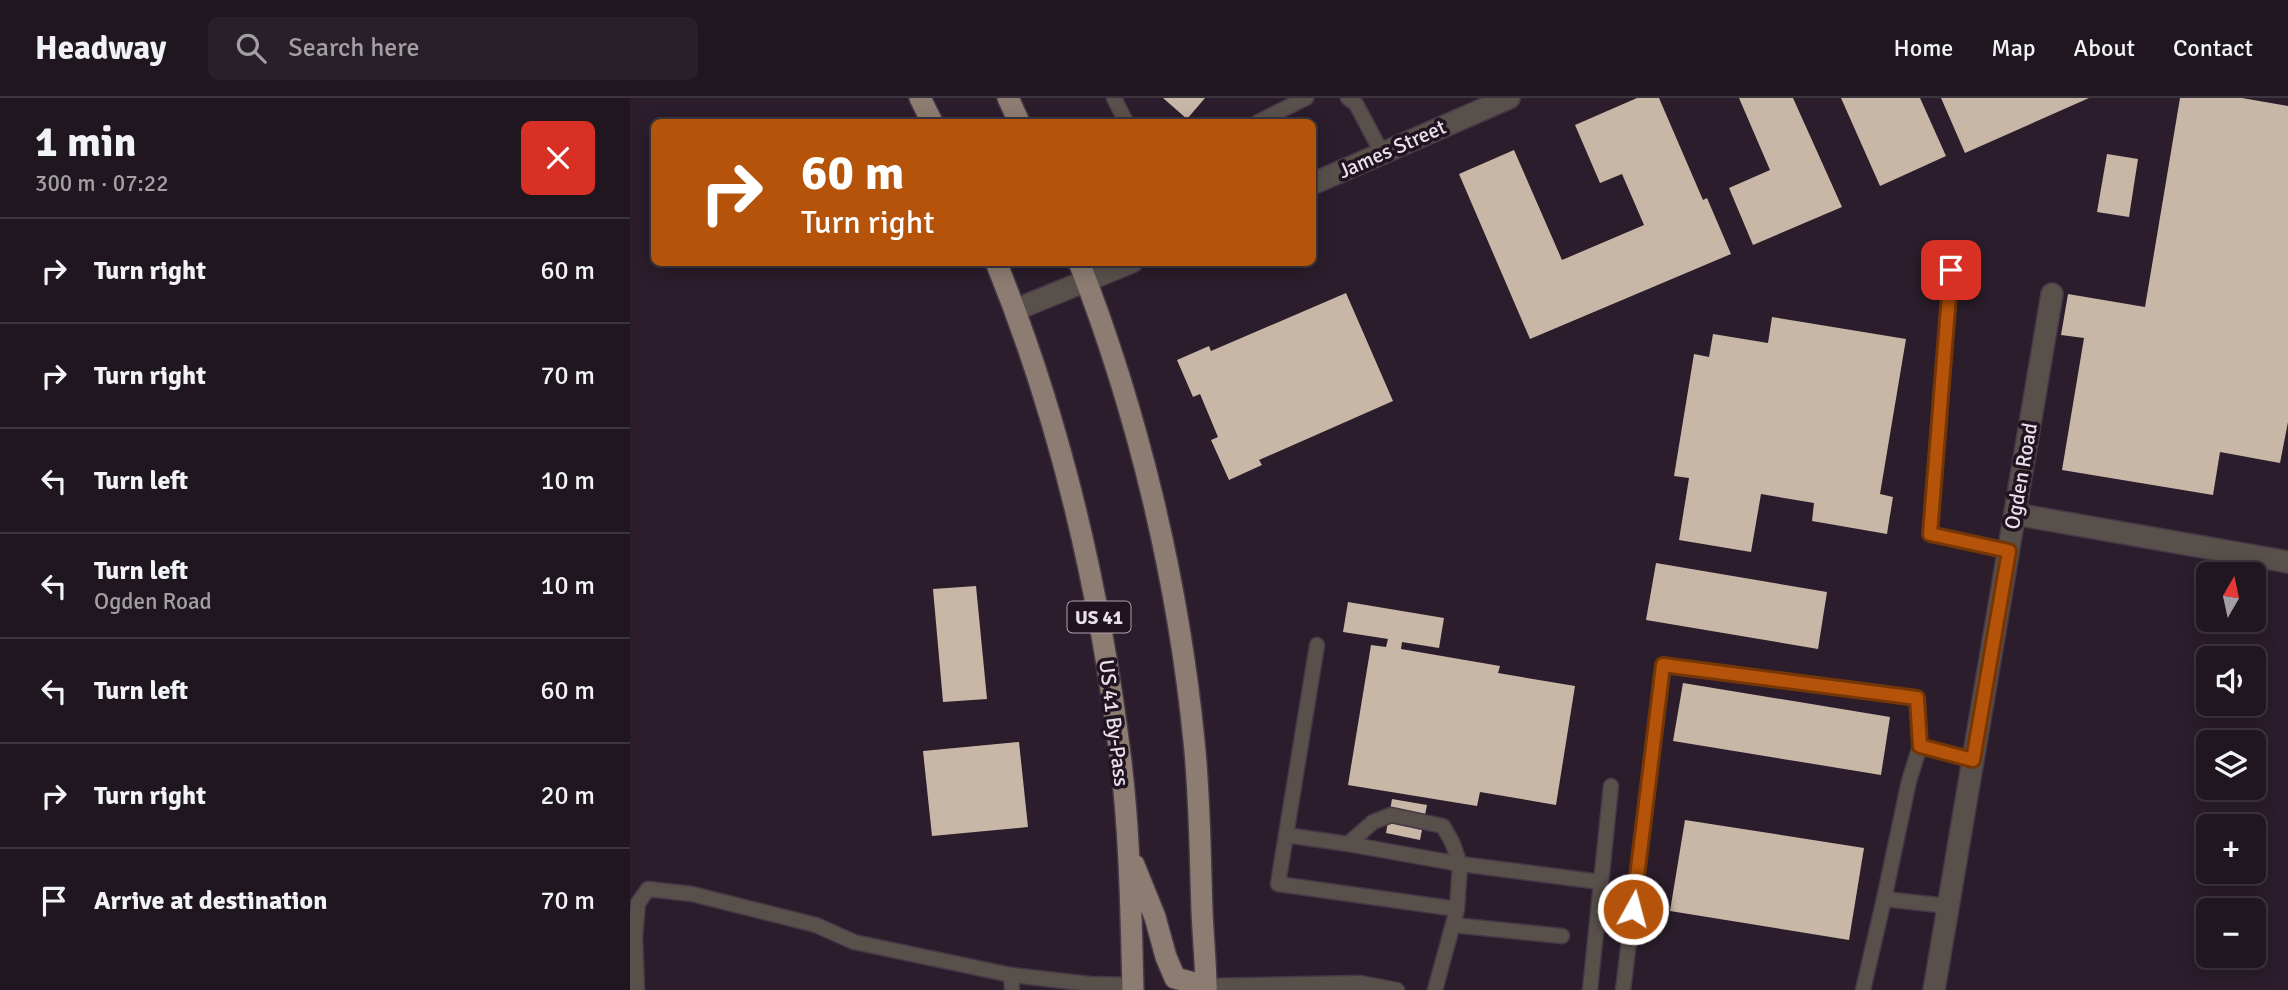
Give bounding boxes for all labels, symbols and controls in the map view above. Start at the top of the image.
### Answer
search box [208,17,698,80]
text: Headway [35,28,166,69]
icon: search [232,29,270,67]
text: Search here [288,32,419,64]
text: Home [1893,33,1953,63]
text: Map [1991,33,2036,63]
text: About [2074,33,2135,63]
text: Contact [2173,33,2253,63]
street label: James Street [1334,114,1450,184]
text: 1 min [35,117,136,168]
button: close [521,121,595,195]
text: 60 m [801,143,904,203]
icon: right [686,147,777,238]
text: 300 m · 07:22 [35,169,169,198]
text: Turn right [801,203,934,242]
pin [1921,240,1981,300]
icon: arrive [1932,251,1970,289]
icon: right [35,252,73,290]
text: Turn right [94,255,206,287]
text: 60 m [540,255,595,287]
icon: right [35,357,73,395]
text: Turn right [94,360,206,392]
text: 70 m [540,360,595,392]
street label: Ogden Road [1999,421,2043,531]
icon: left [35,462,73,500]
text: Turn left [94,465,188,497]
text: 10 m [540,465,595,497]
text: Turn left [94,555,188,587]
north arrow [2196,562,2266,632]
map controls [2196,562,2266,968]
icon: left [35,567,73,605]
text: 10 m [540,570,595,602]
text: Ogden Road [94,587,212,616]
road number: US 41 [1068,602,1130,632]
button: sound [2196,646,2266,716]
street label: US 41 By-Pass [1093,658,1135,788]
icon: left [35,672,73,710]
text: Turn left [94,675,188,707]
text: 60 m [540,675,595,707]
button: layers [2196,730,2266,800]
icon: right [35,777,73,815]
text: Turn right [94,780,206,812]
text: 20 m [540,780,595,812]
button: + [2196,814,2266,884]
position arrow [1596,872,1670,946]
icon: arrive [35,882,73,920]
text: Arrive at destination [94,885,327,917]
text: 70 m [540,885,595,917]
button: − [2196,898,2266,968]

